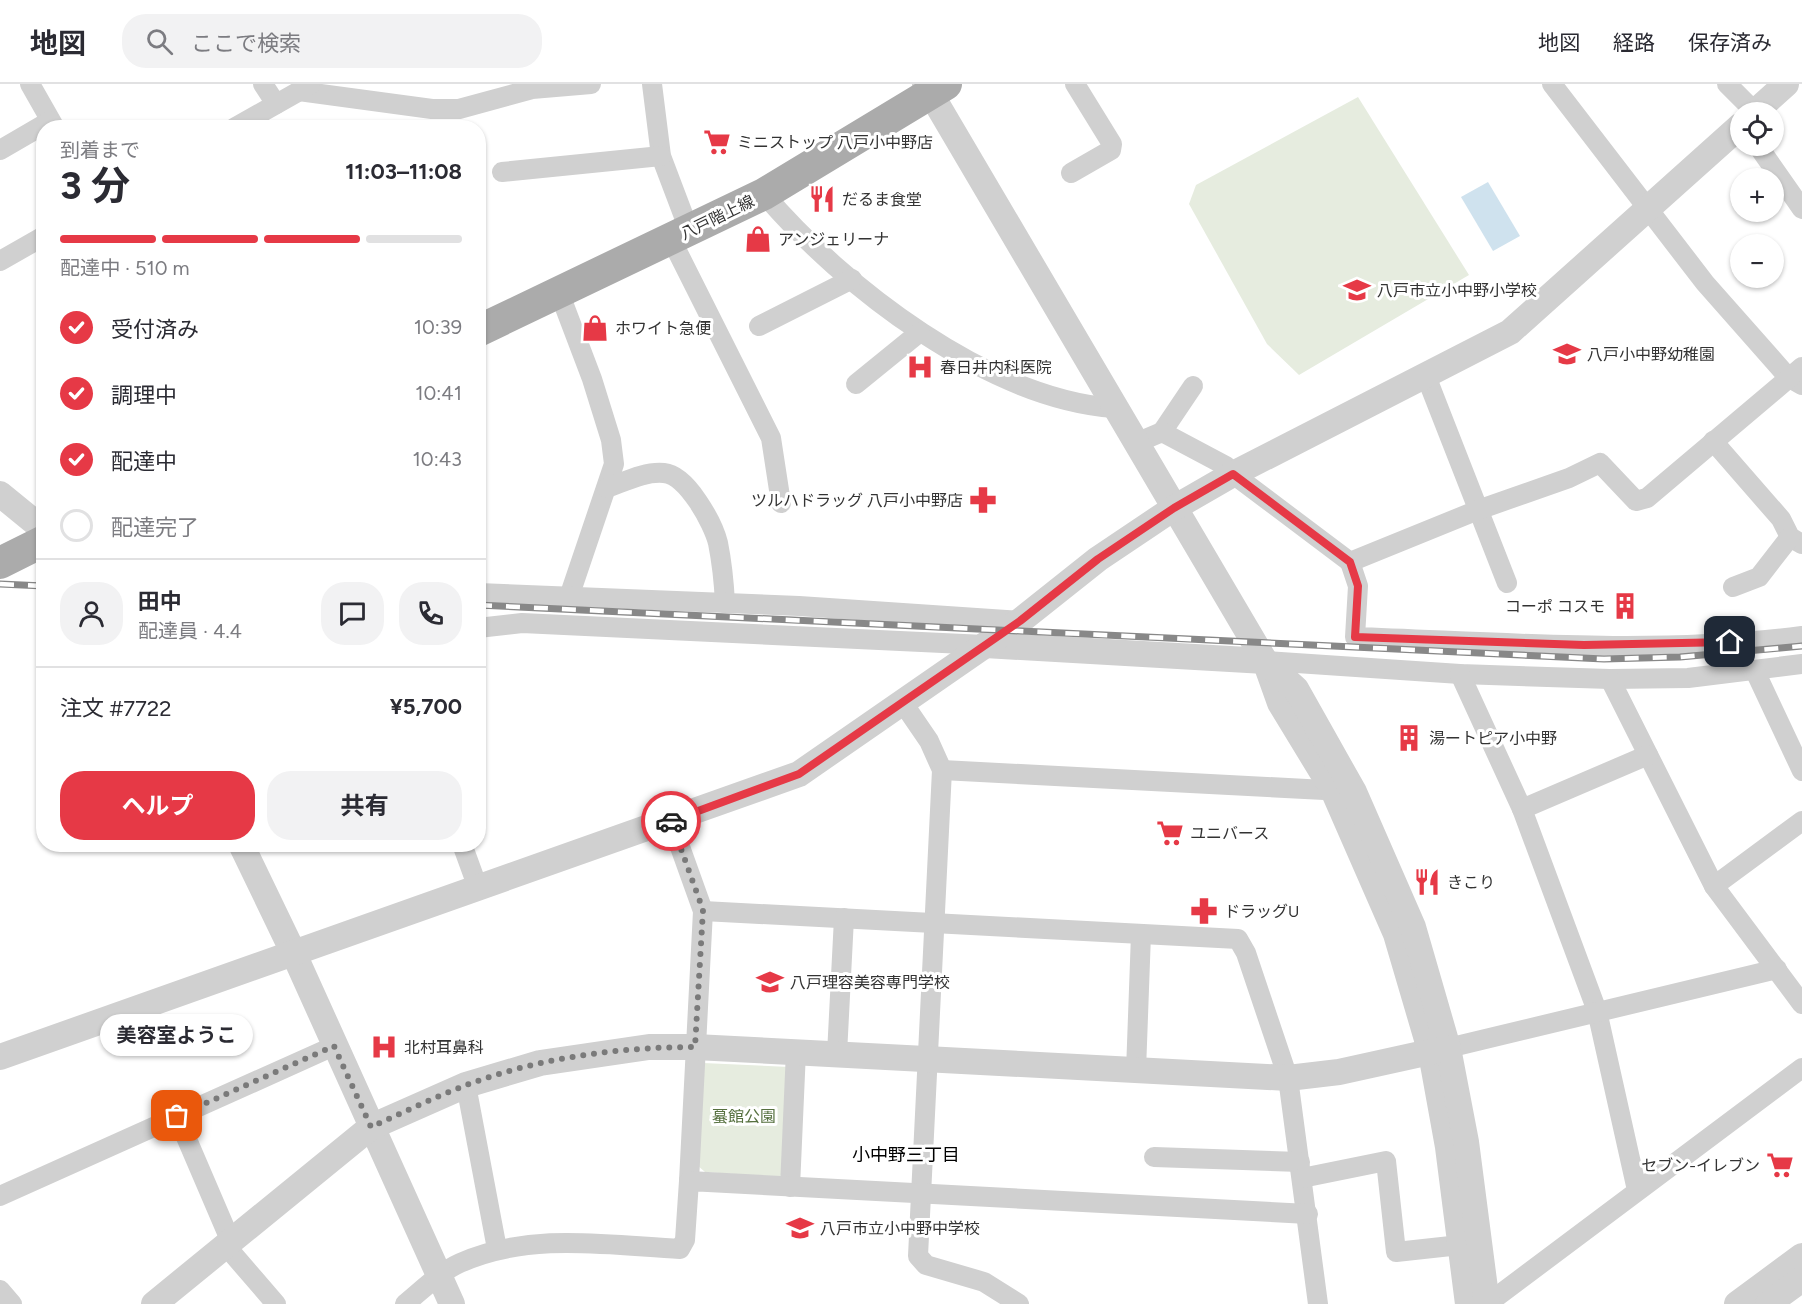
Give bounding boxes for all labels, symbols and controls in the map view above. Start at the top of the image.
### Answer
search box [122,14,542,68]
icon: search [143,25,176,58]
text: 地図 [30,26,86,60]
text: ここで検索 [191,30,301,57]
text: 地図 [1538,30,1580,55]
text: 経路 [1613,30,1655,55]
text: 保存済み [1688,30,1772,55]
map controls [1730,102,1784,288]
button: locate [1730,102,1784,156]
supermarket icon: ミニストップ 八戸小中野店 [702,127,732,157]
place label: ミニストップ 八戸小中野店 [737,133,933,152]
text: 到着まで [60,138,140,162]
text: 11:03–11:08 [345,158,462,185]
text: 3 分 [60,162,130,209]
button: + [1730,168,1784,222]
restaurant icon: だるま食堂 [807,184,837,214]
place label: だるま食堂 [842,190,922,209]
street label: 八戸階上線 [677,191,757,244]
shop icon: アンジェリーナ [743,224,773,254]
place label: アンジェリーナ [778,230,889,249]
button: − [1730,234,1784,288]
text: 配達中 · 510 m [60,256,190,280]
school or university icon: 八戸市立小中野小学校 [1342,275,1372,305]
place label: 八戸市立小中野小学校 [1377,281,1537,300]
icon: check [60,311,93,344]
shop icon: ホワイト急便 [580,313,610,343]
text: 10:39 [414,315,462,339]
text: 受付済み [111,316,199,343]
place label: ホワイト急便 [615,319,711,338]
school or university icon: 八戸小中野幼稚園 [1552,339,1582,369]
place label: 八戸小中野幼稚園 [1587,345,1715,364]
hospital icon: 春日井内科医院 [905,352,935,382]
place label: 春日井内科医院 [940,358,1052,377]
icon: check [60,377,93,410]
text: 10:41 [415,381,462,405]
text: 調理中 [111,382,177,409]
icon: check [60,443,93,476]
text: 10:43 [413,447,462,471]
text: 配達中 [111,448,177,475]
pharmacy icon: ツルハドラッグ 八戸小中野店 [968,485,998,515]
place label: ツルハドラッグ 八戸小中野店 [751,491,963,510]
text: 配達完了 [111,514,199,541]
button: person [60,582,123,645]
button: chat [321,582,384,645]
button: phone [399,582,462,645]
text: 田中 [138,588,182,615]
building icon: コーポ コスモ [1610,591,1640,621]
place label: コーポ コスモ [1505,597,1605,616]
pin [1704,616,1755,667]
text: 配達員 · 4.4 [138,619,242,643]
icon: home [1713,625,1746,658]
text: ¥5,700 [390,693,462,720]
text: 注文 #7722 [60,695,172,722]
building icon: 湯ートピア小中野 [1394,723,1424,753]
place label: 湯ートピア小中野 [1429,729,1557,748]
button: ヘルプ [60,771,255,840]
button: 共有 [267,771,462,840]
courier [641,791,701,851]
icon: car [655,805,688,838]
supermarket icon: ユニバース [1155,818,1185,848]
place label: ユニバース [1190,824,1269,843]
restaurant icon: きこり [1412,867,1442,897]
place label: きこり [1447,873,1495,892]
pharmacy icon: ドラッグU [1189,896,1219,926]
place label: ドラッグU [1224,902,1299,921]
school or university icon: 八戸理容美容専門学校 [755,967,785,997]
place label: 八戸理容美容専門学校 [790,973,950,992]
callout: 美容室ようこ [100,1014,254,1056]
text: 美容室ようこ [117,1023,237,1047]
hospital icon: 北村耳鼻科 [369,1032,399,1062]
place label: 北村耳鼻科 [404,1038,484,1057]
pin [151,1090,202,1141]
icon: bag [160,1099,193,1132]
park label: 蟇館公園 [712,1107,776,1126]
district label: 小中野三丁目 [852,1144,960,1166]
supermarket icon: セブン-イレブン [1765,1150,1795,1180]
place label: セブン-イレブン [1641,1156,1760,1175]
school or university icon: 八戸市立小中野中学校 [785,1213,815,1243]
place label: 八戸市立小中野中学校 [820,1219,980,1238]

